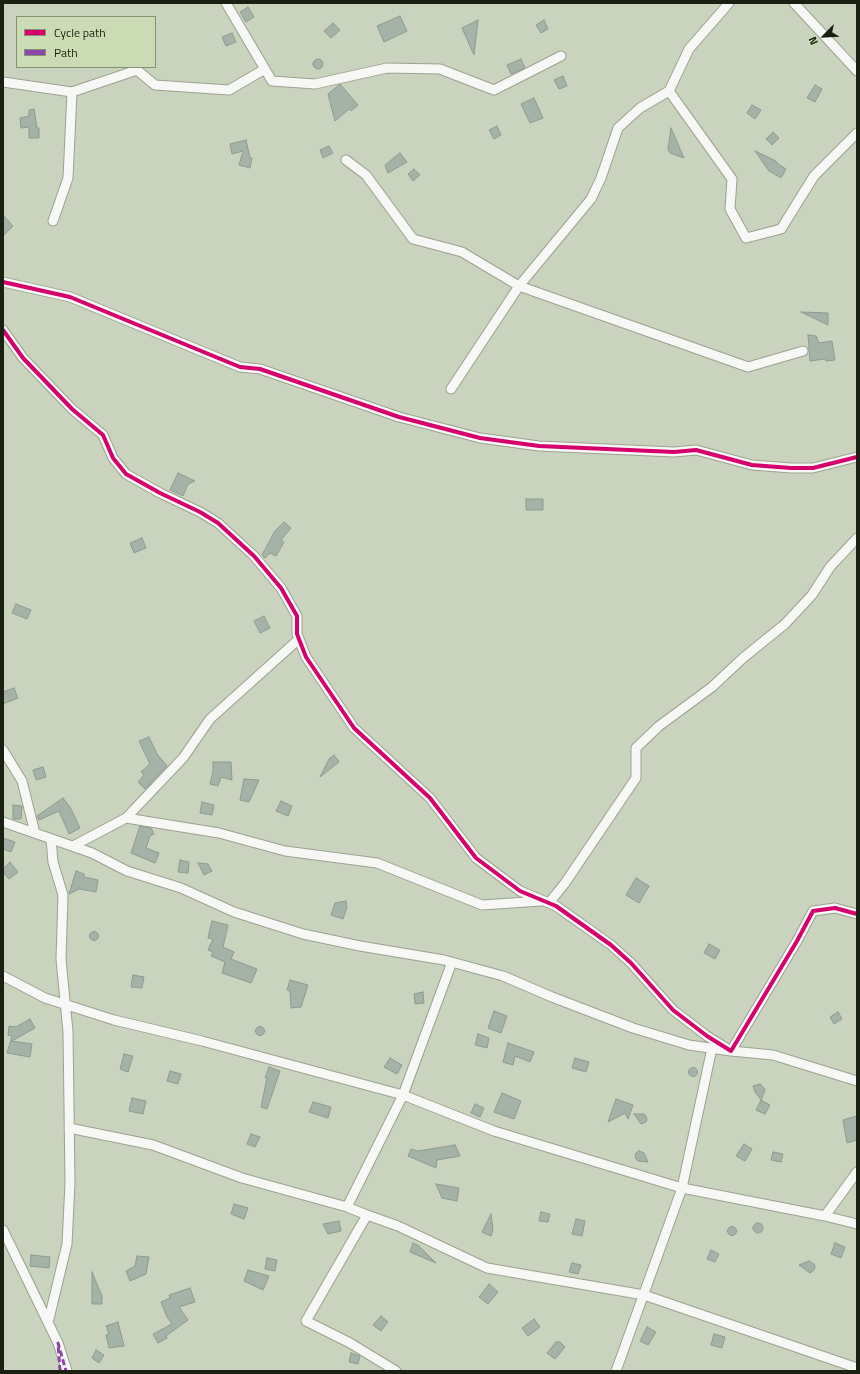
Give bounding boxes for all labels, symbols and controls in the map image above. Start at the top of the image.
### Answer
legend [16,16,156,68]
north arrow [804,16,844,56]
text: Cycle path [54,23,106,42]
text: N [804,34,822,48]
text: Path [54,43,78,62]

